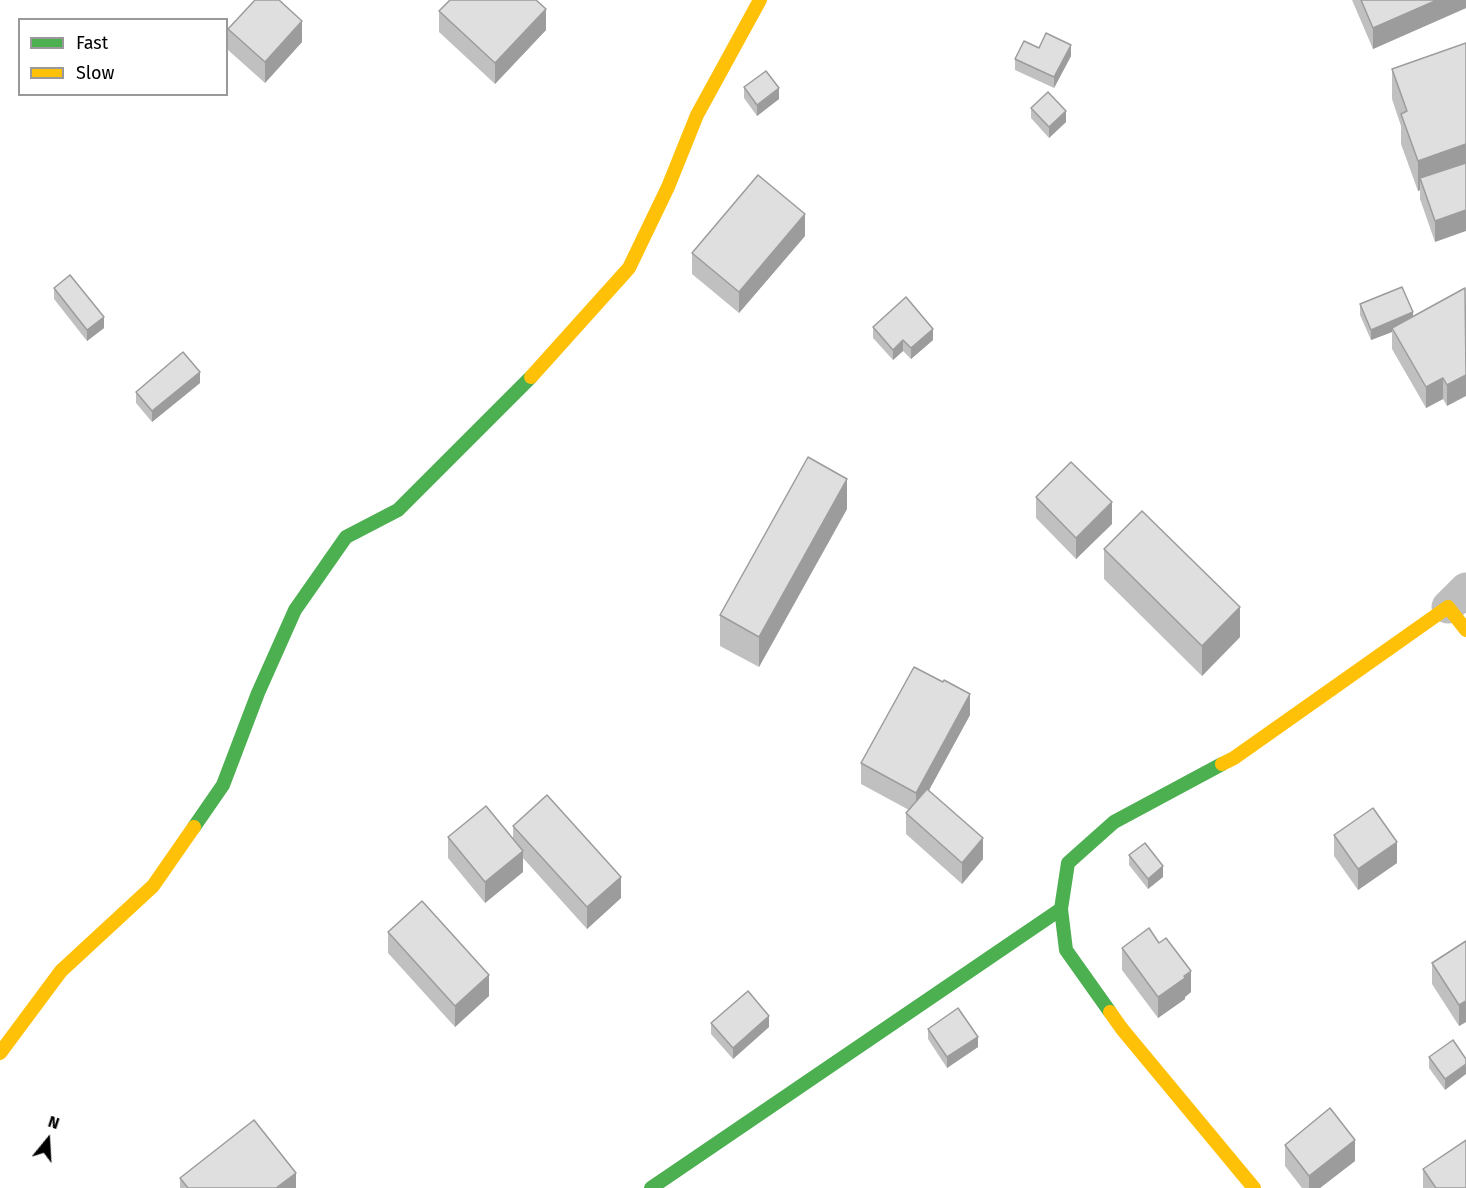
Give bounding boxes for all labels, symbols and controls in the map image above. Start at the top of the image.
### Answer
legend [18,18,228,96]
text: Fast [76,32,108,54]
text: Slow [76,62,114,84]
north arrow [18,1110,78,1170]
text: N [46,1112,62,1133]

